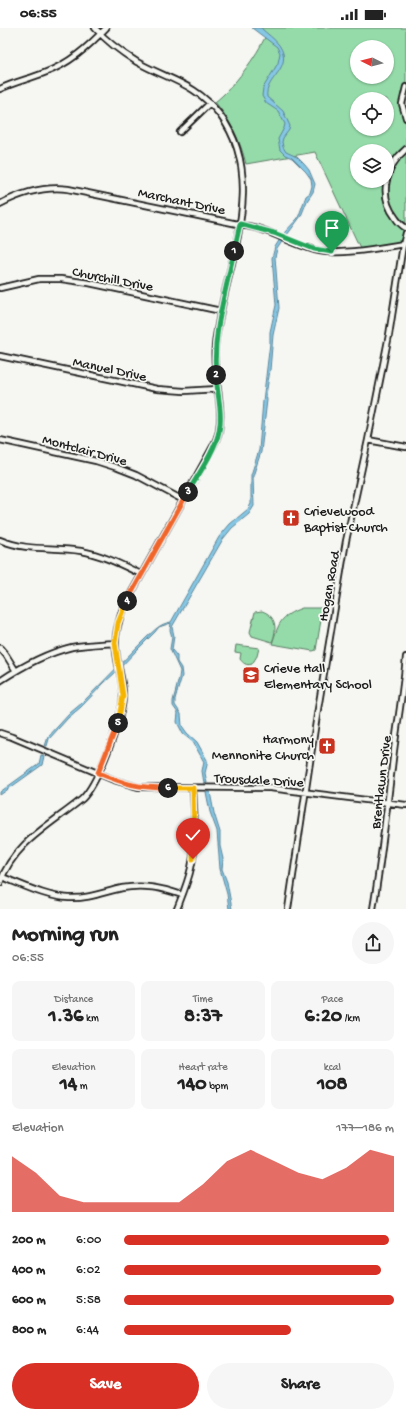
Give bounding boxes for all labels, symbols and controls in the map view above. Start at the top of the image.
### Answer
text: 06:55 [20,5,57,23]
north arrow [350,40,394,84]
map controls [350,40,394,188]
button: locate [350,92,394,136]
button: layers [350,144,394,188]
street label: Marchant Drive [136,185,227,220]
pin [315,211,349,252]
icon: arrive [321,217,343,239]
pin: 1 [224,241,244,261]
text: 1 [232,245,236,257]
street label: Churchill Drive [71,264,155,297]
street label: Manuel Drive [71,354,149,387]
pin: 2 [206,365,226,385]
text: 2 [213,369,219,381]
street label: Montclair Drive [40,432,129,471]
pin: 3 [178,482,198,502]
text: 3 [185,486,191,498]
place label: Crievewood Baptist Church [303,504,388,537]
church icon: Crievewood Baptist Church [281,508,301,528]
street label: Hogan Road [316,548,345,623]
pin: 4 [117,591,137,611]
text: 4 [124,595,130,607]
place label: Crieve Hall Elementary School [264,661,372,694]
school or university icon: Crieve Hall Elementary School [241,665,261,685]
pin: 5 [108,713,128,733]
text: 5 [115,717,121,729]
place label: Harmony Mennonite Church [212,732,314,765]
street label: Brentlawn Drive [368,734,397,831]
church icon: Harmony Mennonite Church [317,736,337,756]
street label: Trousdale Drive [213,771,305,792]
pin: 6 [158,778,178,798]
text: 6 [165,782,171,794]
pin [176,818,210,859]
icon: check [182,824,204,846]
button: share [352,922,394,964]
text: Morning run [12,923,118,949]
text: 06:55 [12,951,44,966]
text: Distance [54,994,93,1006]
text: Time [193,994,213,1006]
text: Pace [322,994,343,1006]
text: 1.36 [49,1006,83,1029]
text: 8:37 [184,1006,222,1029]
text: 6:20 [305,1006,342,1029]
text: km [83,1013,99,1025]
text: /km [342,1013,360,1025]
text: Elevation [52,1062,96,1074]
text: Heart rate [178,1062,228,1074]
text: kcal [324,1062,341,1074]
text: 14 [60,1074,77,1097]
text: 140 [178,1074,207,1097]
text: 108 [317,1074,348,1097]
text: m [77,1081,88,1093]
text: bpm [207,1081,228,1093]
text: Elevation [12,1121,64,1136]
text: 177–186 m [336,1121,394,1136]
text: 200 m [12,1233,45,1248]
text: 6:00 [76,1233,101,1248]
text: 400 m [12,1263,45,1278]
text: 6:02 [76,1263,100,1278]
text: 600 m [12,1293,46,1308]
text: 5:58 [76,1293,101,1308]
text: 800 m [12,1323,46,1338]
text: 6:44 [76,1323,99,1338]
button: Save [12,1363,199,1409]
button: Share [207,1363,394,1409]

